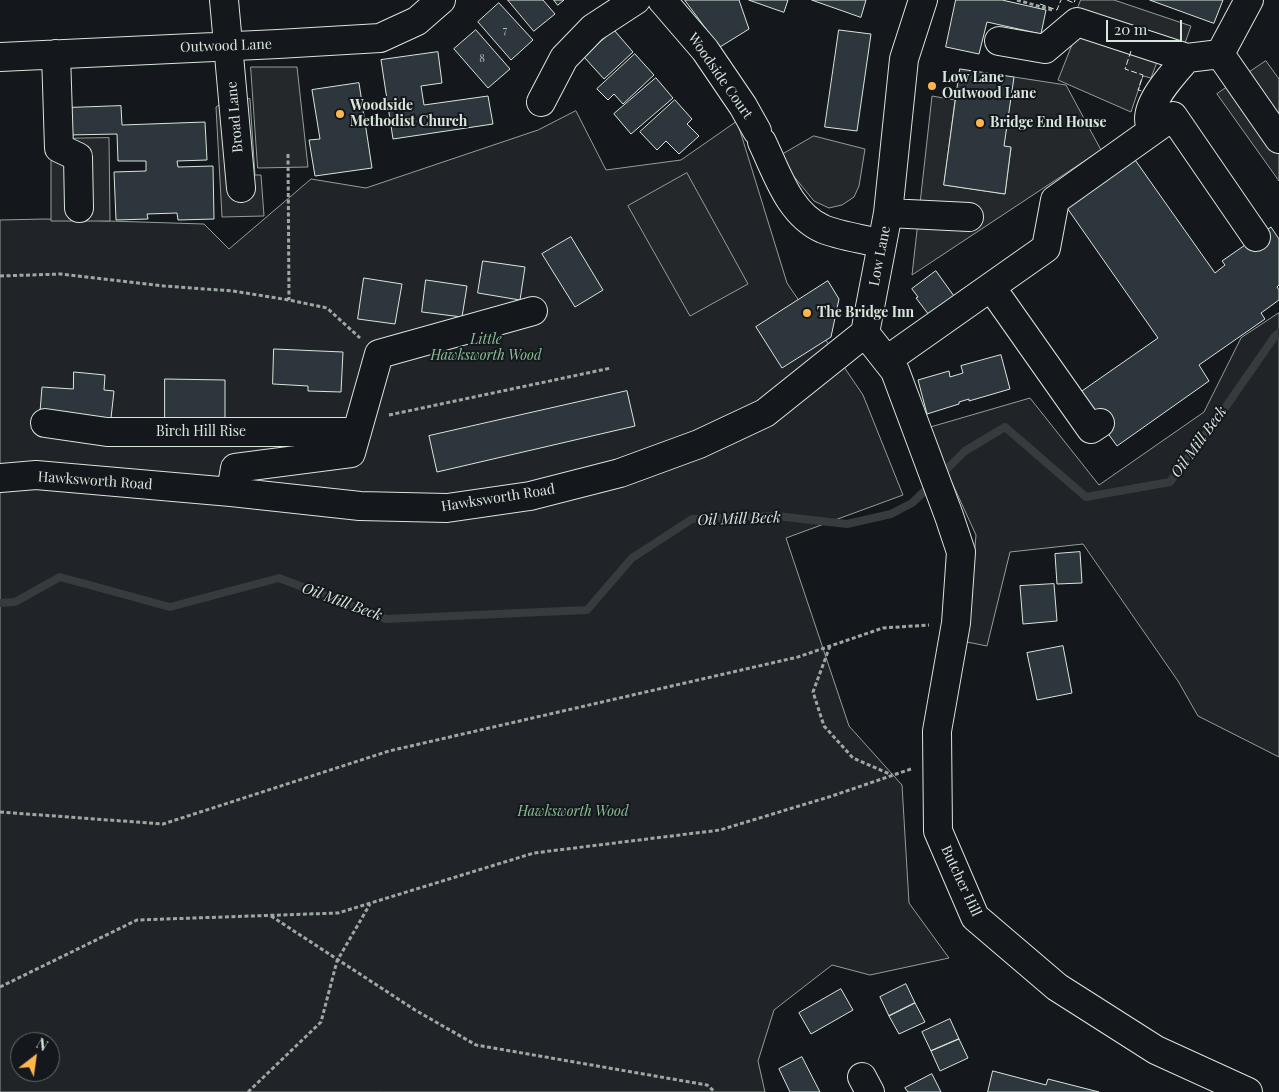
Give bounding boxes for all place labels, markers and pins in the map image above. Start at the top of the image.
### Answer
place label: Low Lane Outwood Lane [942,70,1036,102]
marker: Low Lane Outwood Lane [926,80,938,92]
place label: Woodside Methodist Church [350,98,467,130]
marker: Woodside Methodist Church [334,108,346,120]
place label: Bridge End House [990,115,1106,131]
marker: Bridge End House [974,117,986,129]
place label: The Bridge Inn [817,305,914,321]
marker: The Bridge Inn [801,307,813,319]

